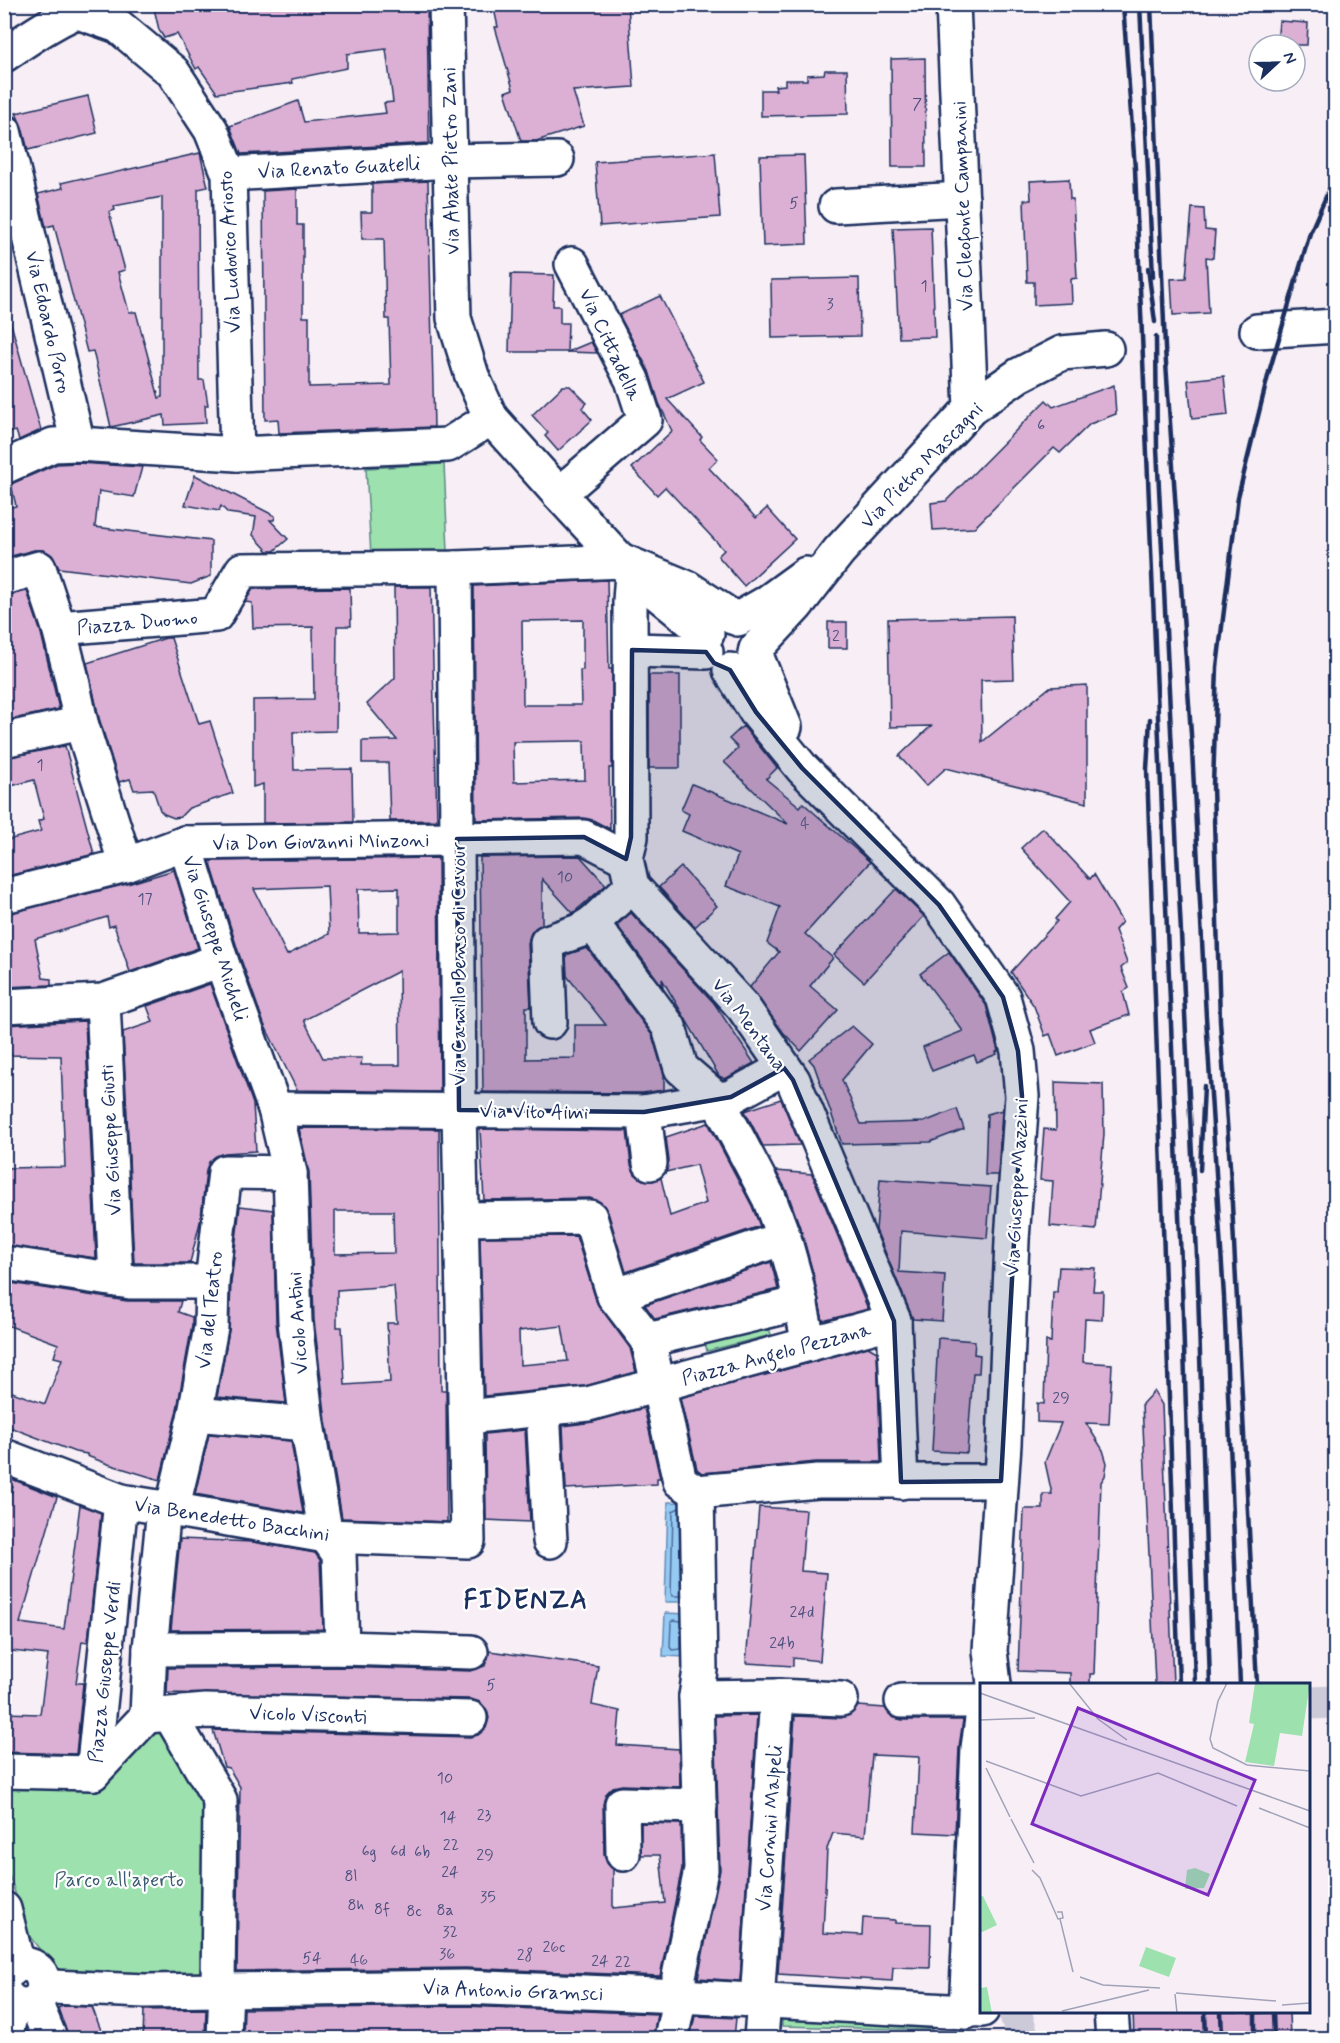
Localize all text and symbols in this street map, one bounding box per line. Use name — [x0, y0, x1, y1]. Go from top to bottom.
north arrow — [1247, 33, 1307, 93]
text: N — [1278, 49, 1301, 67]
street label: Via Abate Pietro Zani — [436, 67, 467, 255]
house number: 7 — [912, 94, 922, 115]
street label: Via Cleofonte Campanini — [946, 100, 983, 312]
street label: Via Renato Guatelli — [257, 151, 421, 186]
street label: Via Ludovico Ariosto — [213, 170, 248, 334]
house number: 5 — [789, 193, 799, 214]
street label: Via Edoardo Porro — [18, 248, 77, 396]
house number: 1 — [920, 276, 928, 297]
street label: Via Cittadella — [572, 284, 648, 406]
house number: 3 — [826, 294, 834, 315]
street label: Via Pietro Mascagni — [855, 397, 990, 535]
house number: 6 — [1037, 415, 1045, 436]
street label: Piazza Duomo — [75, 605, 199, 642]
house number: 2 — [832, 626, 840, 647]
house number: 1 — [36, 755, 44, 776]
house number: 4 — [800, 813, 810, 834]
street label: Via Don Giovanni Minzoni — [212, 827, 430, 858]
street label: Via Camillo Benso di Cavour — [446, 841, 473, 1086]
street label: Via Giuseppe Micheli — [175, 852, 254, 1025]
house number: 10 — [557, 867, 573, 888]
house number: 17 — [137, 889, 153, 910]
street label: Via Mentana — [705, 973, 793, 1077]
street label: Via Giuseppe Giusti — [94, 1063, 129, 1216]
street label: Via Vito Aimi — [479, 1098, 589, 1127]
street label: Via Giuseppe Mazzini — [999, 1098, 1036, 1277]
street label: Via del Teatro — [191, 1250, 230, 1370]
street label: Vicolo Antini — [281, 1271, 316, 1375]
street label: Piazza Angelo Pezzana — [679, 1316, 875, 1395]
house number: 29 — [1052, 1388, 1070, 1409]
street label: Via Benedetto Bacchini — [132, 1492, 331, 1549]
street label: Piazza Giuseppe Verdi — [83, 1580, 128, 1764]
district label: FIDENZA — [463, 1584, 589, 1618]
house number: 24d — [790, 1602, 814, 1623]
house number: 24b — [769, 1633, 795, 1654]
house number: 5 — [486, 1675, 496, 1696]
inset map — [980, 1683, 1310, 2013]
street label: Vicolo Visconti — [249, 1700, 367, 1731]
street label: Via Cornini Malpeli — [751, 1744, 790, 1912]
house number: 10 — [437, 1768, 453, 1789]
house number: 23 — [477, 1805, 492, 1826]
house number: 14 — [440, 1807, 457, 1828]
house number: 22 — [443, 1835, 459, 1856]
house number: 6g — [361, 1841, 377, 1862]
house number: 6d — [390, 1841, 406, 1862]
house number: 6b — [414, 1842, 430, 1863]
house number: 29 — [476, 1845, 494, 1866]
house number: 24 — [441, 1862, 459, 1883]
house number: 8l — [345, 1866, 358, 1887]
park label: Parco all'aperto — [54, 1867, 184, 1894]
house number: 35 — [480, 1887, 496, 1908]
house number: 8h — [348, 1895, 365, 1916]
house number: 8f — [374, 1899, 390, 1920]
house number: 8a — [436, 1900, 454, 1921]
house number: 8c — [406, 1901, 422, 1922]
house number: 32 — [442, 1922, 458, 1943]
house number: 26c — [542, 1937, 566, 1958]
house number: 36 — [439, 1944, 455, 1965]
house number: 28 — [517, 1945, 533, 1966]
house number: 54 — [302, 1948, 322, 1969]
house number: 46 — [350, 1950, 368, 1971]
house number: 24 — [591, 1951, 609, 1972]
house number: 22 — [615, 1952, 631, 1973]
street label: Via Antonio Gramsci — [422, 1975, 604, 2008]

